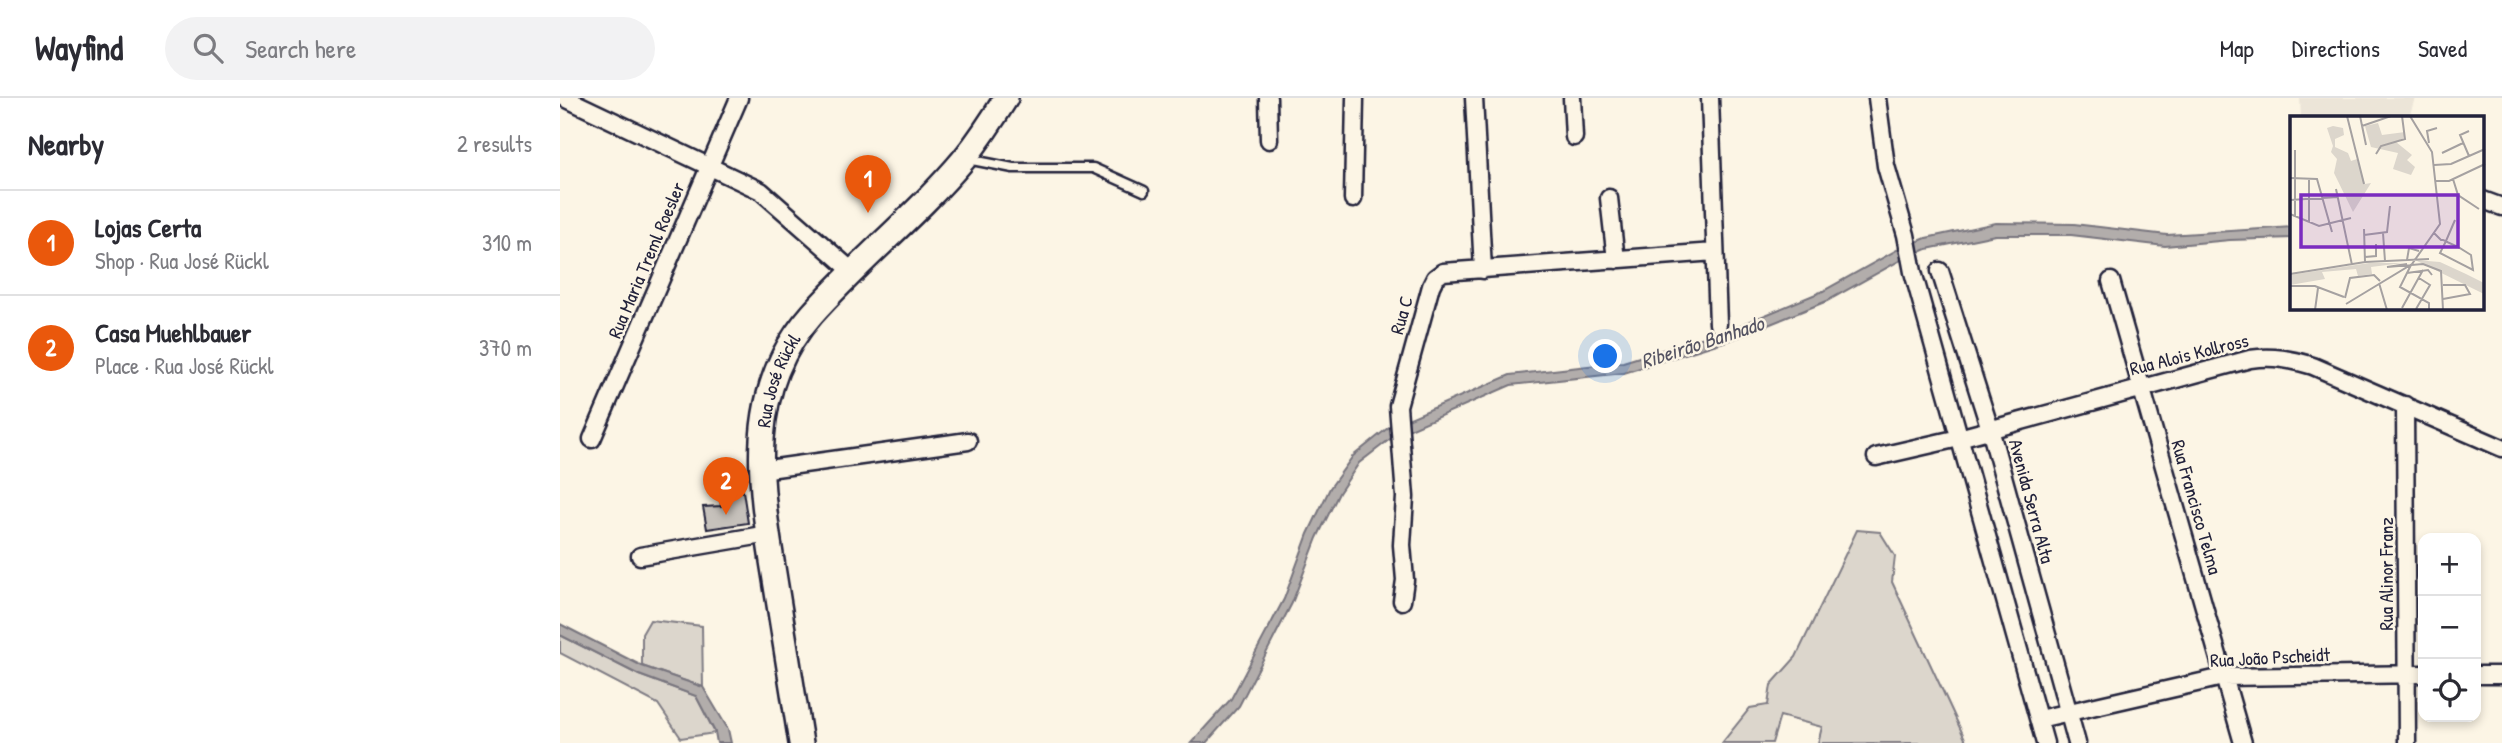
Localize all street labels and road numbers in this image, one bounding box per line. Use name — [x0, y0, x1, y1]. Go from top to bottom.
street label: Rua Maria Treml Roesler — [601, 177, 691, 342]
street label: Rua C — [1383, 293, 1419, 337]
street label: Rua José Rückl — [750, 327, 807, 429]
street label: Rua Alois Kollross — [2127, 327, 2251, 381]
street label: Avenida Serra Alta — [2003, 436, 2061, 566]
street label: Rua Francisco Telma — [2165, 437, 2229, 578]
street label: Rua Alinor Franz — [2373, 517, 2399, 631]
street label: Rua João Pscheidt — [2210, 641, 2331, 673]

